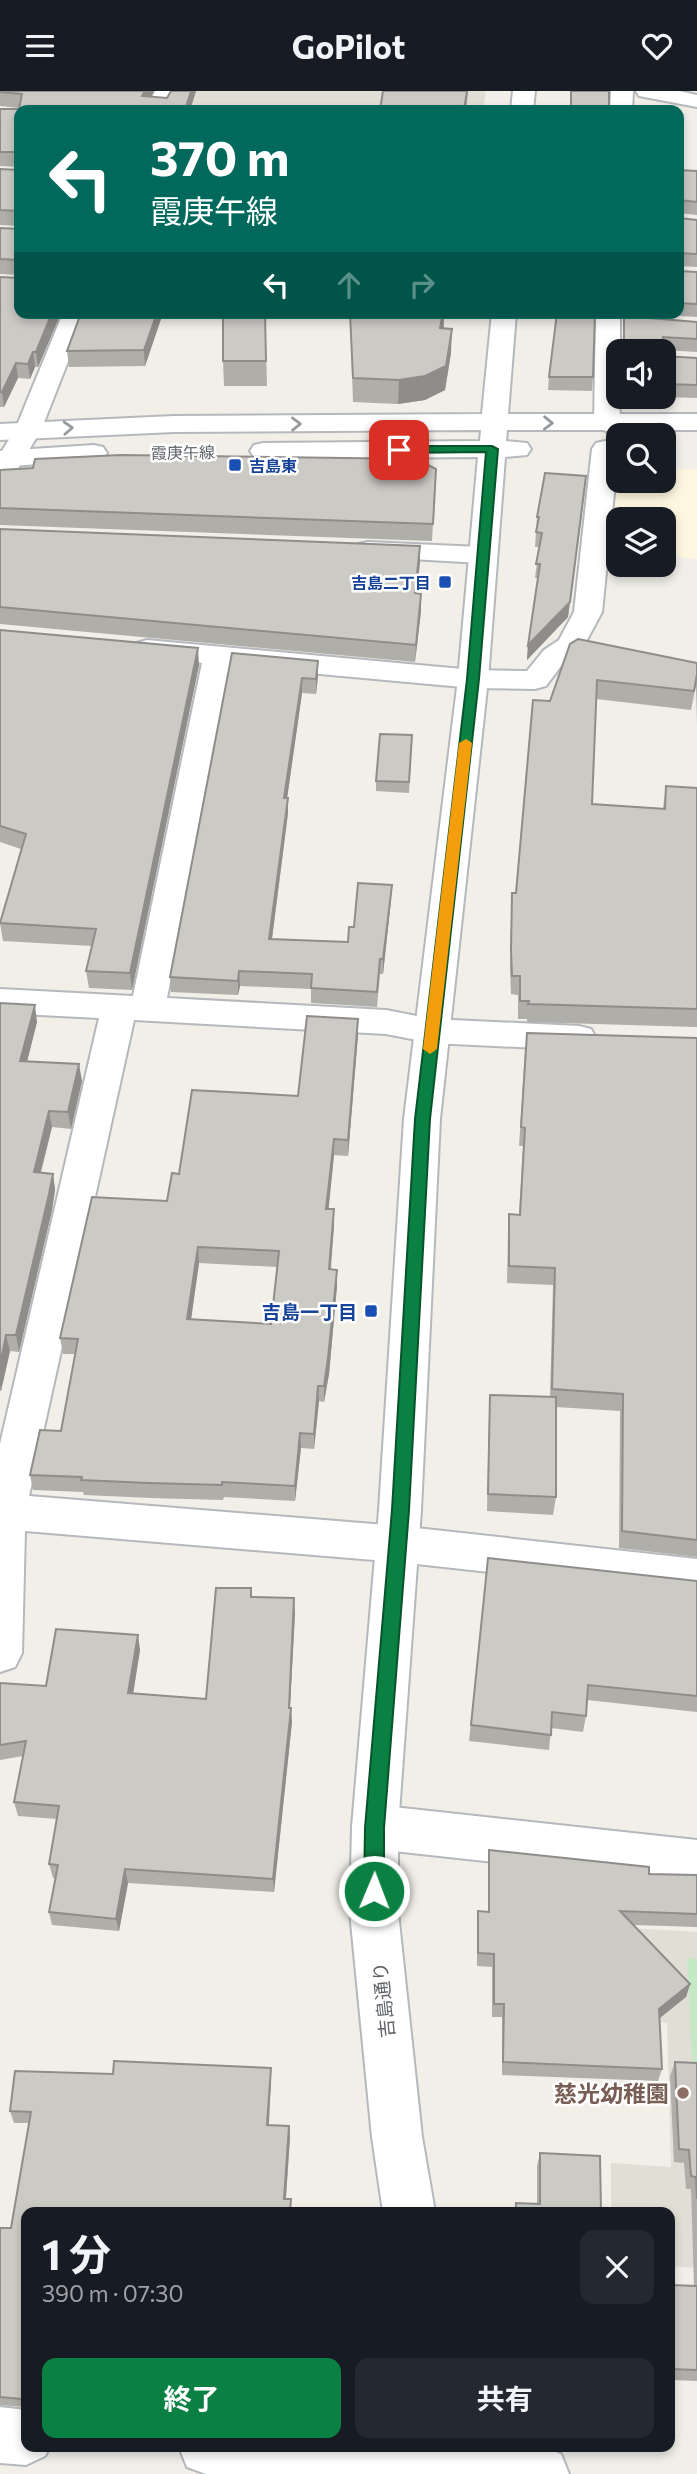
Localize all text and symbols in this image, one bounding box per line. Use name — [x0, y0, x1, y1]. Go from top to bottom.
text: GoPilot — [292, 26, 405, 66]
icon: menu — [21, 27, 59, 65]
icon: heart — [638, 27, 676, 65]
text: 370 m — [150, 126, 289, 186]
icon: left — [35, 133, 126, 224]
text: 霞庚午線 — [150, 190, 278, 230]
icon: left — [257, 266, 295, 304]
icon: ahead — [330, 266, 368, 304]
icon: right — [403, 266, 441, 304]
map controls — [606, 339, 676, 577]
button: sound — [606, 339, 676, 409]
one-way arrow — [542, 415, 553, 430]
one-way arrow — [291, 416, 301, 432]
one-way arrow — [63, 420, 74, 435]
pin — [369, 420, 429, 480]
button: search — [606, 423, 676, 493]
icon: arrive — [380, 431, 418, 469]
street label: 霞庚午線 — [151, 442, 215, 462]
place label: 吉島東 — [249, 456, 297, 475]
marker: 吉島東 — [227, 457, 243, 473]
button: layers — [606, 507, 676, 577]
place label: 吉島二丁目 — [351, 573, 431, 592]
marker: 吉島二丁目 — [437, 574, 453, 590]
place label: 吉島一丁目 — [262, 1300, 357, 1323]
marker: 吉島一丁目 — [363, 1303, 379, 1319]
position arrow — [337, 1854, 411, 1928]
street label: 吉島通り — [368, 1961, 398, 2039]
place label: 慈光幼稚園 — [554, 2079, 669, 2107]
marker: 慈光幼稚園 — [675, 2085, 691, 2101]
text: 1 分 — [42, 2227, 111, 2279]
button: close — [580, 2230, 654, 2304]
text: 390 m · 07:30 — [42, 2279, 183, 2307]
button: 終了 — [42, 2358, 341, 2438]
button: 共有 — [355, 2358, 654, 2438]

